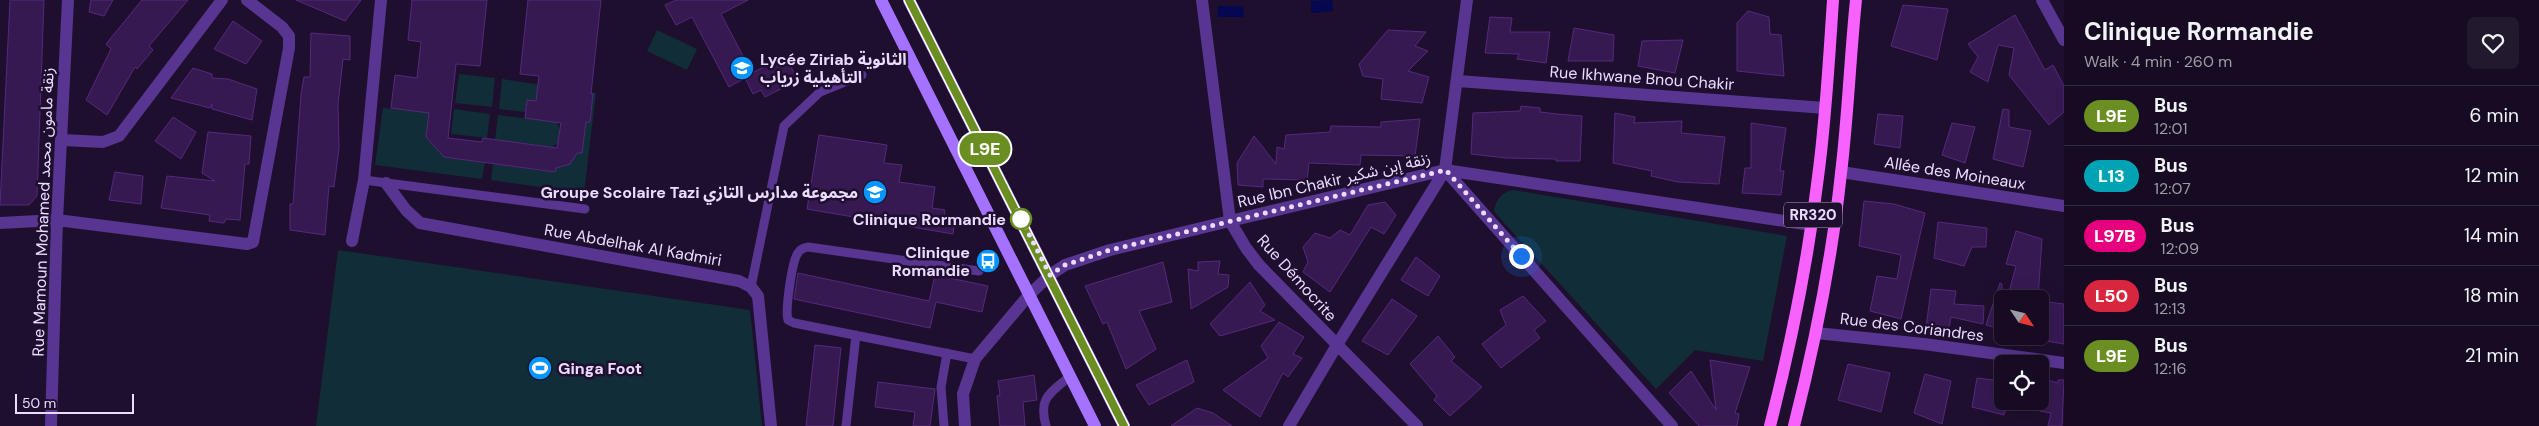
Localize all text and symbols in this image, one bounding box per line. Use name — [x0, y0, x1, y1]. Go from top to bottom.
text: Clinique Rormandie — [2084, 16, 2314, 47]
button: heart — [2467, 17, 2519, 69]
place label: Lycée Ziriab الثانوية التأهيلية زرياب — [760, 49, 907, 88]
text: Walk · 4 min · 260 m — [2084, 51, 2232, 72]
school or university icon: Lycée Ziriab الثانوية التأهيلية زرياب — [729, 55, 755, 81]
street label: Rue Ikhwane Bnou Chakir — [1549, 61, 1735, 95]
street label: Rue Mamoun Mohamed زنقة مامون محمد — [27, 67, 59, 357]
text: Bus — [2154, 93, 2188, 118]
text: 6 min — [2470, 103, 2519, 128]
text: L9E — [2096, 104, 2127, 128]
text: 12:01 — [2154, 118, 2187, 139]
line badge: L9E — [956, 133, 1014, 165]
text: L9E — [969, 137, 1001, 161]
street label: Rue Ibn Chakir زنقة إبن شكير — [1236, 148, 1432, 212]
street label: Allée des Moineaux — [1883, 151, 2027, 195]
text: Bus — [2154, 153, 2188, 178]
text: 12 min — [2465, 163, 2519, 188]
text: L13 — [2098, 164, 2125, 188]
text: 12:07 — [2154, 178, 2191, 199]
school or university icon: Groupe Scolaire Tazi مجموعة مدارس التازي — [862, 179, 888, 205]
place label: Groupe Scolaire Tazi مجموعة مدارس التازي — [540, 182, 858, 205]
road number: RR320 — [1784, 202, 1842, 228]
marker: Clinique Rormandie — [1010, 208, 1032, 230]
place label: Clinique Rormandie — [853, 209, 1006, 230]
text: Bus — [2161, 213, 2195, 238]
street label: Rue Abdelhak Al Kadmiri — [543, 219, 723, 271]
text: 14 min — [2464, 223, 2519, 248]
text: L97B — [2094, 224, 2136, 248]
street label: Rue Démocrite — [1252, 230, 1342, 326]
text: 12:09 — [2161, 238, 2199, 259]
place label: Clinique Romandie — [892, 242, 970, 281]
your location — [1509, 244, 1534, 269]
bus stop icon: Clinique Romandie — [975, 248, 1001, 274]
text: Bus — [2154, 273, 2188, 298]
text: 18 min — [2464, 283, 2519, 308]
text: L50 — [2095, 284, 2128, 308]
north arrow — [1994, 290, 2049, 345]
map controls — [1994, 290, 2049, 410]
text: 12:13 — [2154, 298, 2186, 319]
street label: Rue des Coriandres — [1839, 308, 1985, 346]
text: Bus — [2154, 333, 2188, 358]
text: 21 min — [2465, 343, 2519, 368]
text: L9E — [2096, 344, 2127, 368]
sports icon: Ginga Foot — [527, 355, 553, 381]
button: locate — [1994, 355, 2049, 410]
place label: Ginga Foot — [558, 358, 642, 379]
text: 12:16 — [2154, 358, 2186, 379]
scale bar — [15, 391, 134, 414]
text: 50 m — [22, 394, 56, 412]

